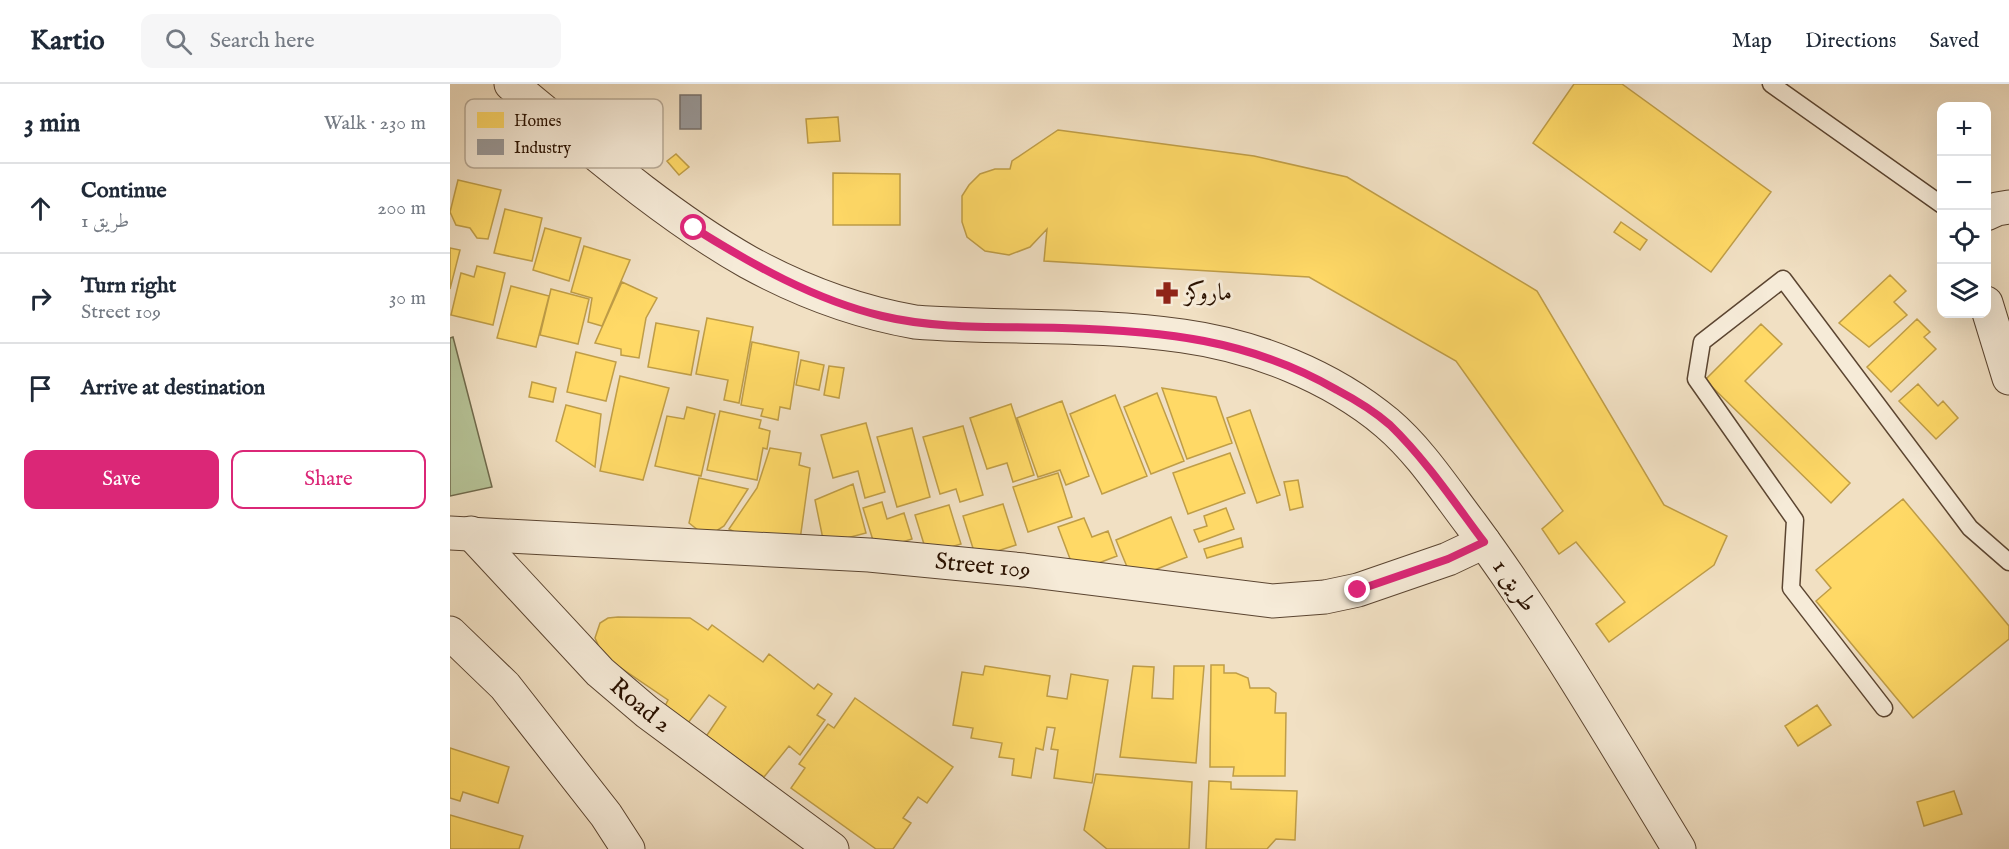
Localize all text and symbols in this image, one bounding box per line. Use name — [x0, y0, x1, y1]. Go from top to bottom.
search box — [141, 14, 561, 68]
text: Kartio — [30, 24, 105, 59]
icon: search — [162, 25, 195, 58]
text: Search here — [210, 27, 315, 55]
text: Map — [1732, 28, 1772, 55]
text: Directions — [1805, 28, 1896, 55]
text: Saved — [1929, 28, 1979, 55]
legend — [465, 99, 663, 168]
map controls — [1937, 102, 1991, 318]
button: + — [1937, 102, 1991, 156]
text: 3 min — [24, 107, 80, 140]
text: Walk · 230 m — [324, 111, 426, 136]
text: Homes — [514, 112, 562, 132]
text: Industry — [514, 139, 571, 159]
button: − — [1937, 156, 1991, 210]
text: Continue — [81, 177, 167, 205]
icon: ahead — [24, 192, 57, 225]
text: 200 m — [377, 196, 426, 221]
text: طريق 1 — [81, 209, 129, 234]
button: locate — [1937, 210, 1991, 264]
route start — [680, 214, 706, 240]
button: layers — [1937, 264, 1991, 318]
text: Turn right — [81, 272, 176, 300]
place label: ماروكز — [1182, 278, 1232, 309]
pharmacy icon: ماروكز — [1154, 280, 1180, 306]
icon: right — [24, 282, 57, 315]
text: 30 m — [389, 286, 426, 311]
text: Street 109 — [81, 300, 161, 325]
icon: arrive — [24, 372, 57, 405]
text: Arrive at destination — [81, 374, 265, 402]
button: Save — [24, 450, 219, 509]
button: Share — [231, 450, 426, 509]
street label: Street 109 — [934, 546, 1033, 586]
street label: طريق 1 — [1485, 553, 1543, 619]
route end — [1344, 576, 1370, 602]
street label: Road 2 — [603, 671, 677, 740]

